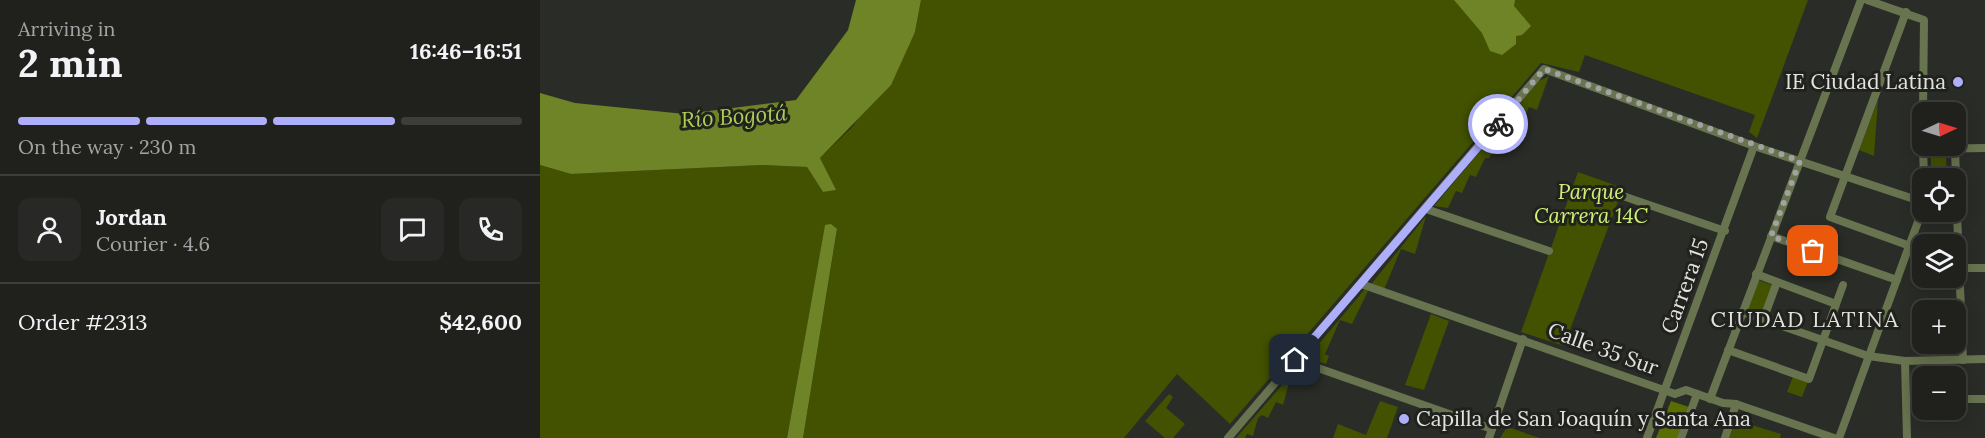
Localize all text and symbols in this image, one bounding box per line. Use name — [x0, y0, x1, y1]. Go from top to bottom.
text: Arriving in — [18, 16, 115, 41]
text: 16:46–16:51 — [410, 37, 522, 65]
text: 2 min — [18, 38, 123, 88]
place label: IE Ciudad Latina — [1785, 68, 1946, 95]
marker: IE Ciudad Latina — [1951, 75, 1965, 89]
courier — [1468, 94, 1528, 154]
water label: Río Bogotá — [680, 98, 789, 134]
north arrow — [1912, 102, 1966, 156]
map controls — [1912, 102, 1966, 420]
icon: bike — [1482, 108, 1515, 141]
text: On the way · 230 m — [18, 134, 196, 159]
button: locate — [1912, 168, 1966, 222]
park label: Parque Carrera 14C — [1534, 178, 1648, 229]
button: person — [18, 198, 81, 261]
button: chat — [381, 198, 444, 261]
button: phone — [459, 198, 522, 261]
text: Jordan — [96, 203, 167, 231]
pin — [1787, 225, 1838, 276]
text: Courier · 4.6 — [96, 231, 210, 256]
icon: bag — [1796, 234, 1829, 267]
button: layers — [1912, 234, 1966, 288]
street label: Carrera 15 — [1655, 235, 1714, 337]
button: + — [1912, 300, 1966, 354]
district label: CIUDAD LATINA — [1710, 305, 1900, 333]
text: Order #2313 — [18, 308, 148, 336]
text: $42,600 — [439, 308, 522, 336]
street label: Calle 35 Sur — [1544, 316, 1662, 381]
pin — [1269, 334, 1320, 385]
icon: home — [1278, 343, 1311, 376]
button: − — [1912, 366, 1966, 420]
place label: Capilla de San Joaquín y Santa Ana — [1416, 405, 1751, 432]
marker: Capilla de San Joaquín y Santa Ana — [1397, 412, 1411, 426]

